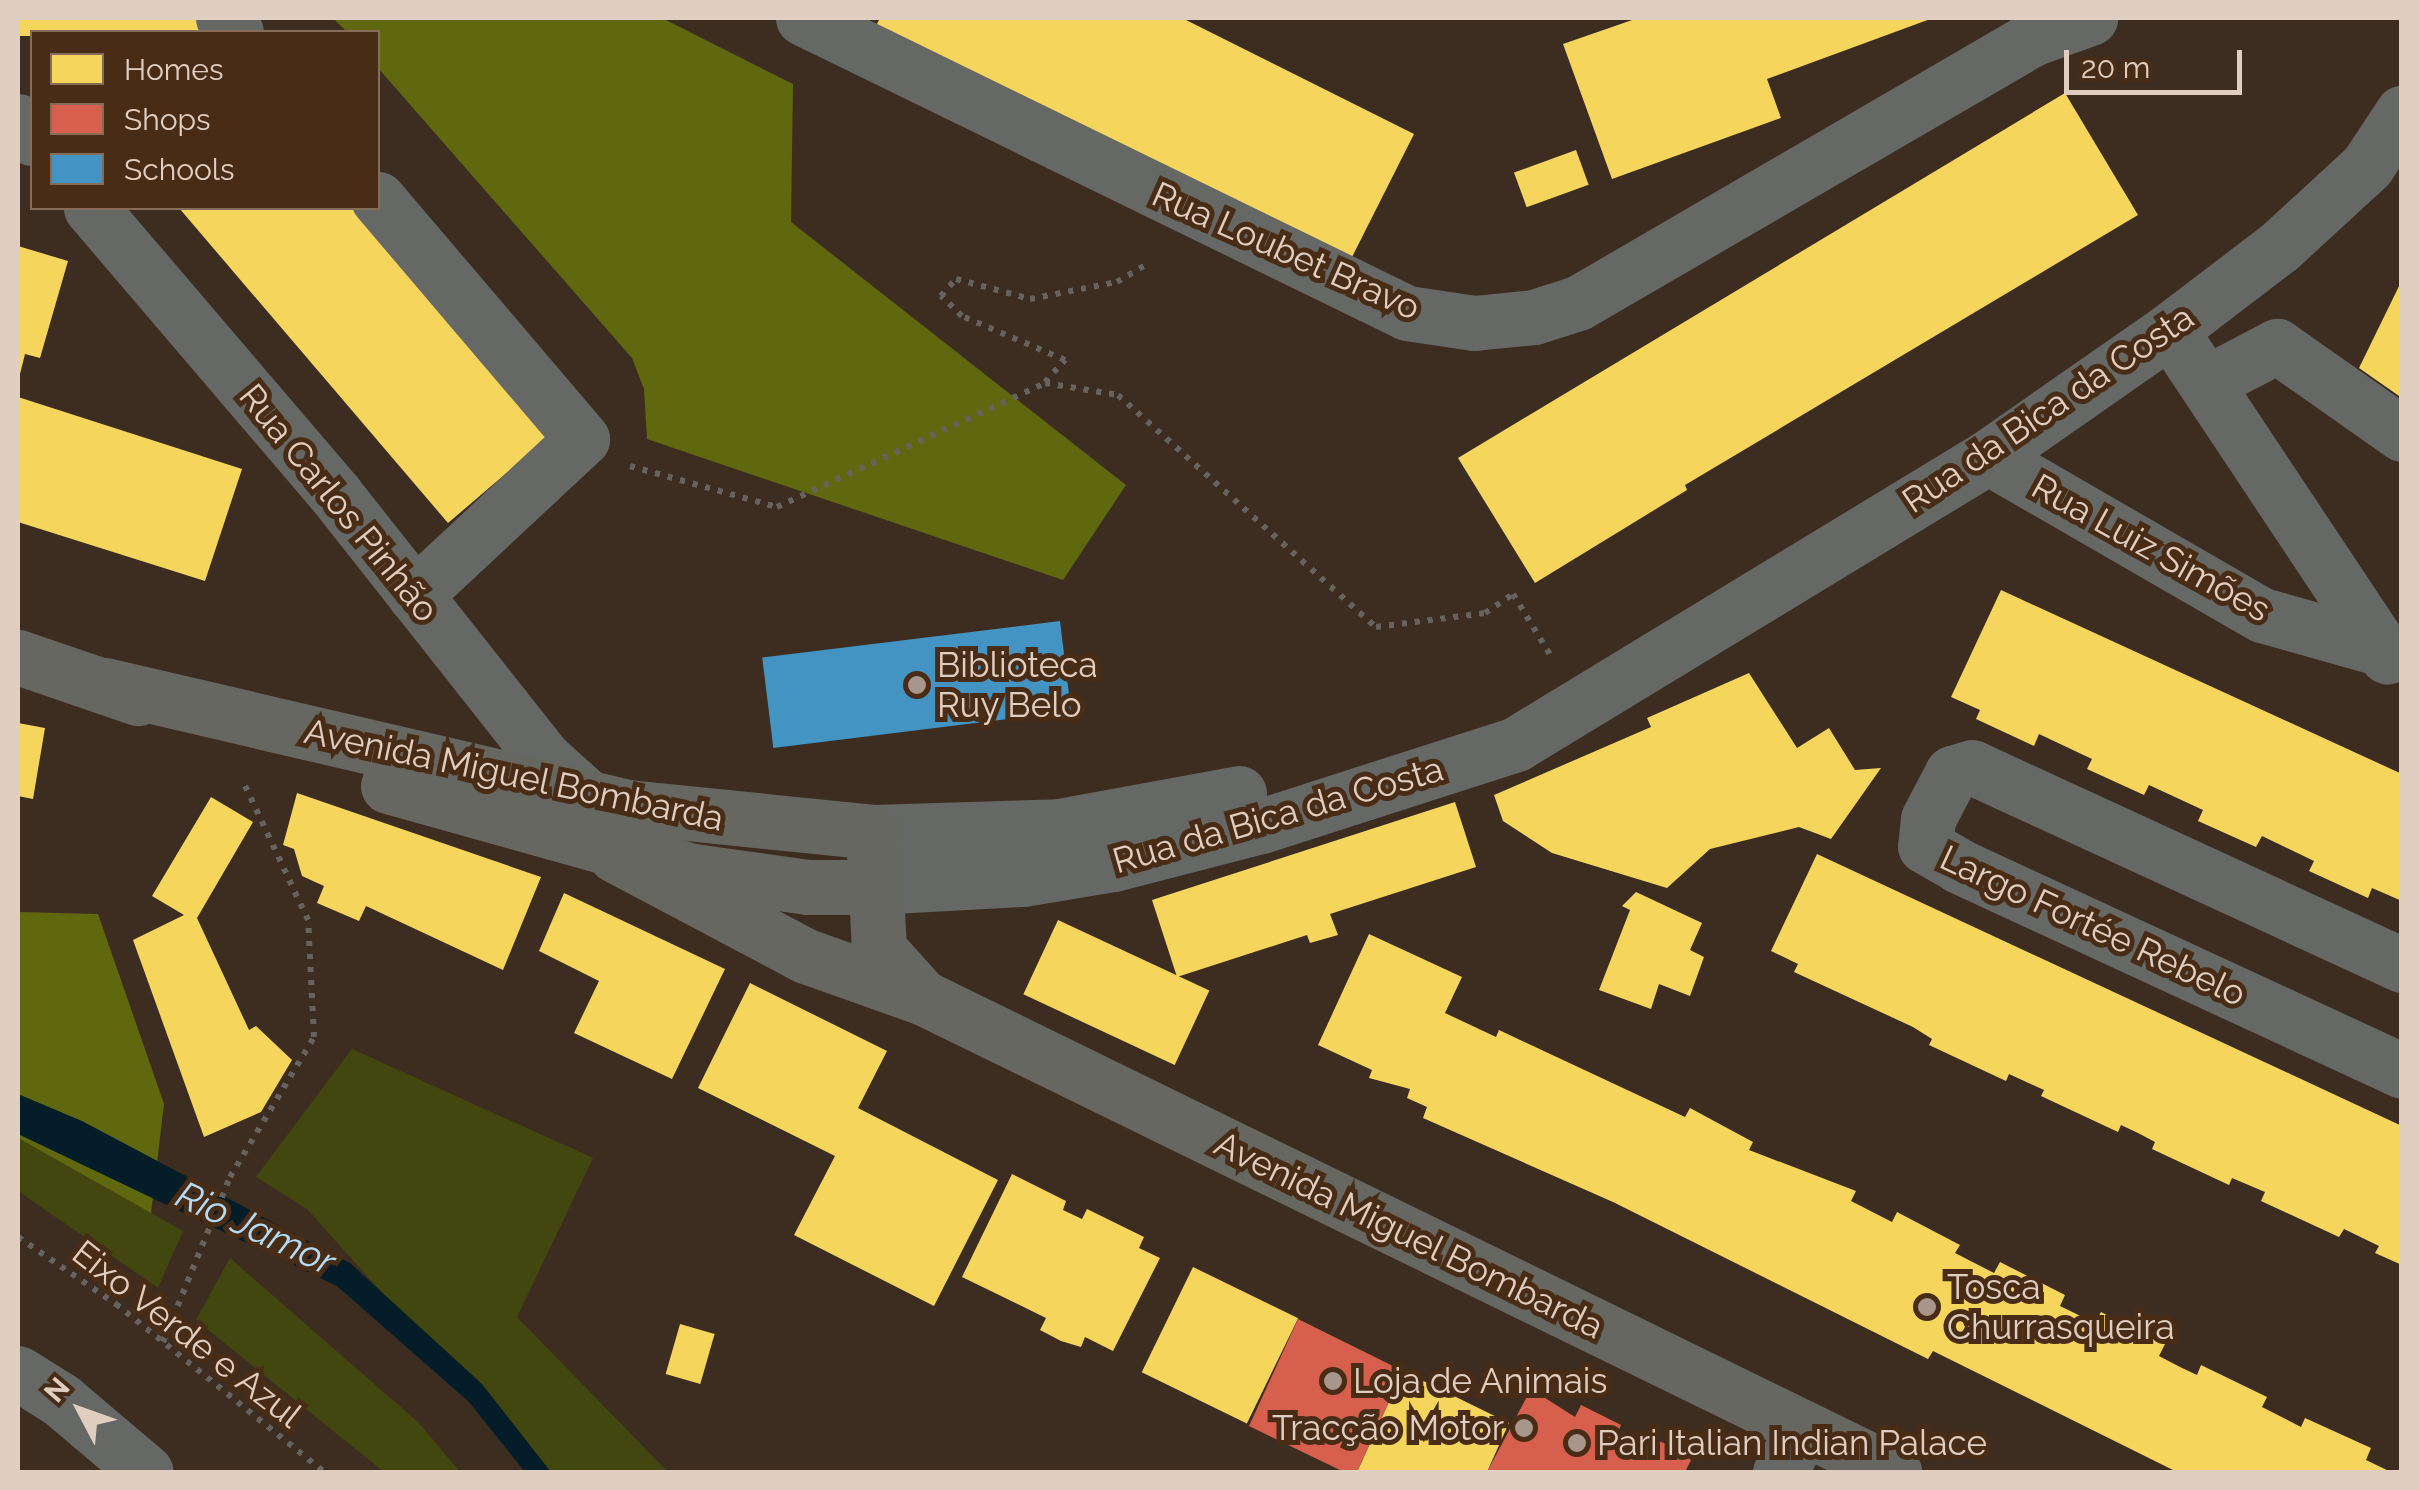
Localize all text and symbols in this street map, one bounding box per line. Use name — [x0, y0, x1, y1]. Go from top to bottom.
legend — [30, 30, 380, 210]
scale bar — [2069, 30, 2246, 92]
text: 20 m — [2081, 50, 2150, 85]
text: Homes — [124, 52, 223, 87]
text: Shops — [124, 102, 211, 137]
text: Schools — [124, 152, 235, 187]
street label: Rua Loubet Bravo — [1146, 173, 1426, 329]
street label: Rua da Bica da Costa — [1895, 296, 2201, 522]
street label: Rua Carlos Pinhão — [230, 376, 448, 630]
street label: Rua Luiz Simões — [2025, 465, 2277, 631]
place label: Biblioteca Ruy Belo — [937, 644, 1097, 726]
marker: Biblioteca Ruy Belo — [906, 674, 928, 696]
street label: Avenida Miguel Bombarda — [300, 710, 728, 840]
street label: Rua da Bica da Costa — [1108, 748, 1448, 882]
street label: Largo Fortée Rebelo — [1934, 837, 2252, 1015]
street label: Avenida Miguel Bombarda — [1207, 1122, 1611, 1348]
water label: Rio Jamor — [169, 1171, 343, 1285]
street label: Eixo Verde e Azul — [63, 1231, 311, 1437]
place label: Tosca Churrasqueira — [1947, 1266, 2175, 1348]
marker: Tosca Churrasqueira — [1916, 1296, 1938, 1318]
north arrow — [30, 1360, 130, 1460]
place label: Loja de Animais — [1353, 1360, 1608, 1402]
marker: Loja de Animais — [1322, 1370, 1344, 1392]
text: N — [38, 1371, 76, 1409]
place label: Tracção Motor — [1272, 1407, 1504, 1449]
marker: Tracção Motor — [1513, 1417, 1535, 1439]
place label: Pari Italian Indian Palace — [1597, 1422, 1987, 1464]
marker: Pari Italian Indian Palace — [1566, 1432, 1588, 1454]

